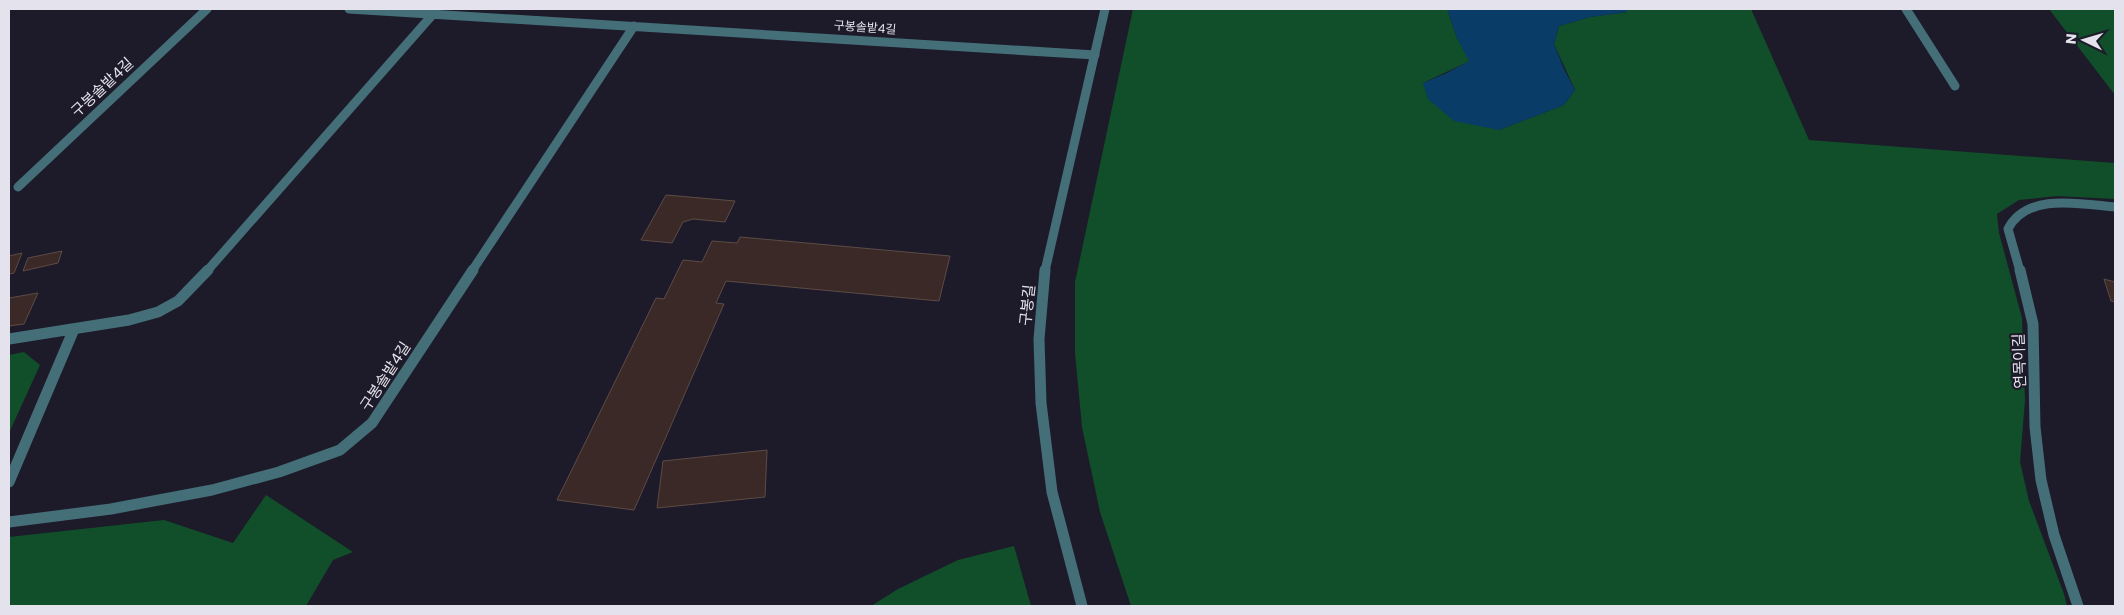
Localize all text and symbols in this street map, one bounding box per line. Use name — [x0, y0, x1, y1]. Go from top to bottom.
north arrow — [2059, 15, 2109, 65]
street label: 구봉솔밭4길 — [833, 16, 897, 38]
text: N — [2061, 33, 2081, 45]
street label: 구봉솔밭4길 — [66, 53, 138, 121]
street label: 구봉길 — [1014, 283, 1040, 327]
street label: 연목이길 — [2008, 333, 2030, 389]
street label: 구봉솔밭4길 — [355, 337, 415, 415]

